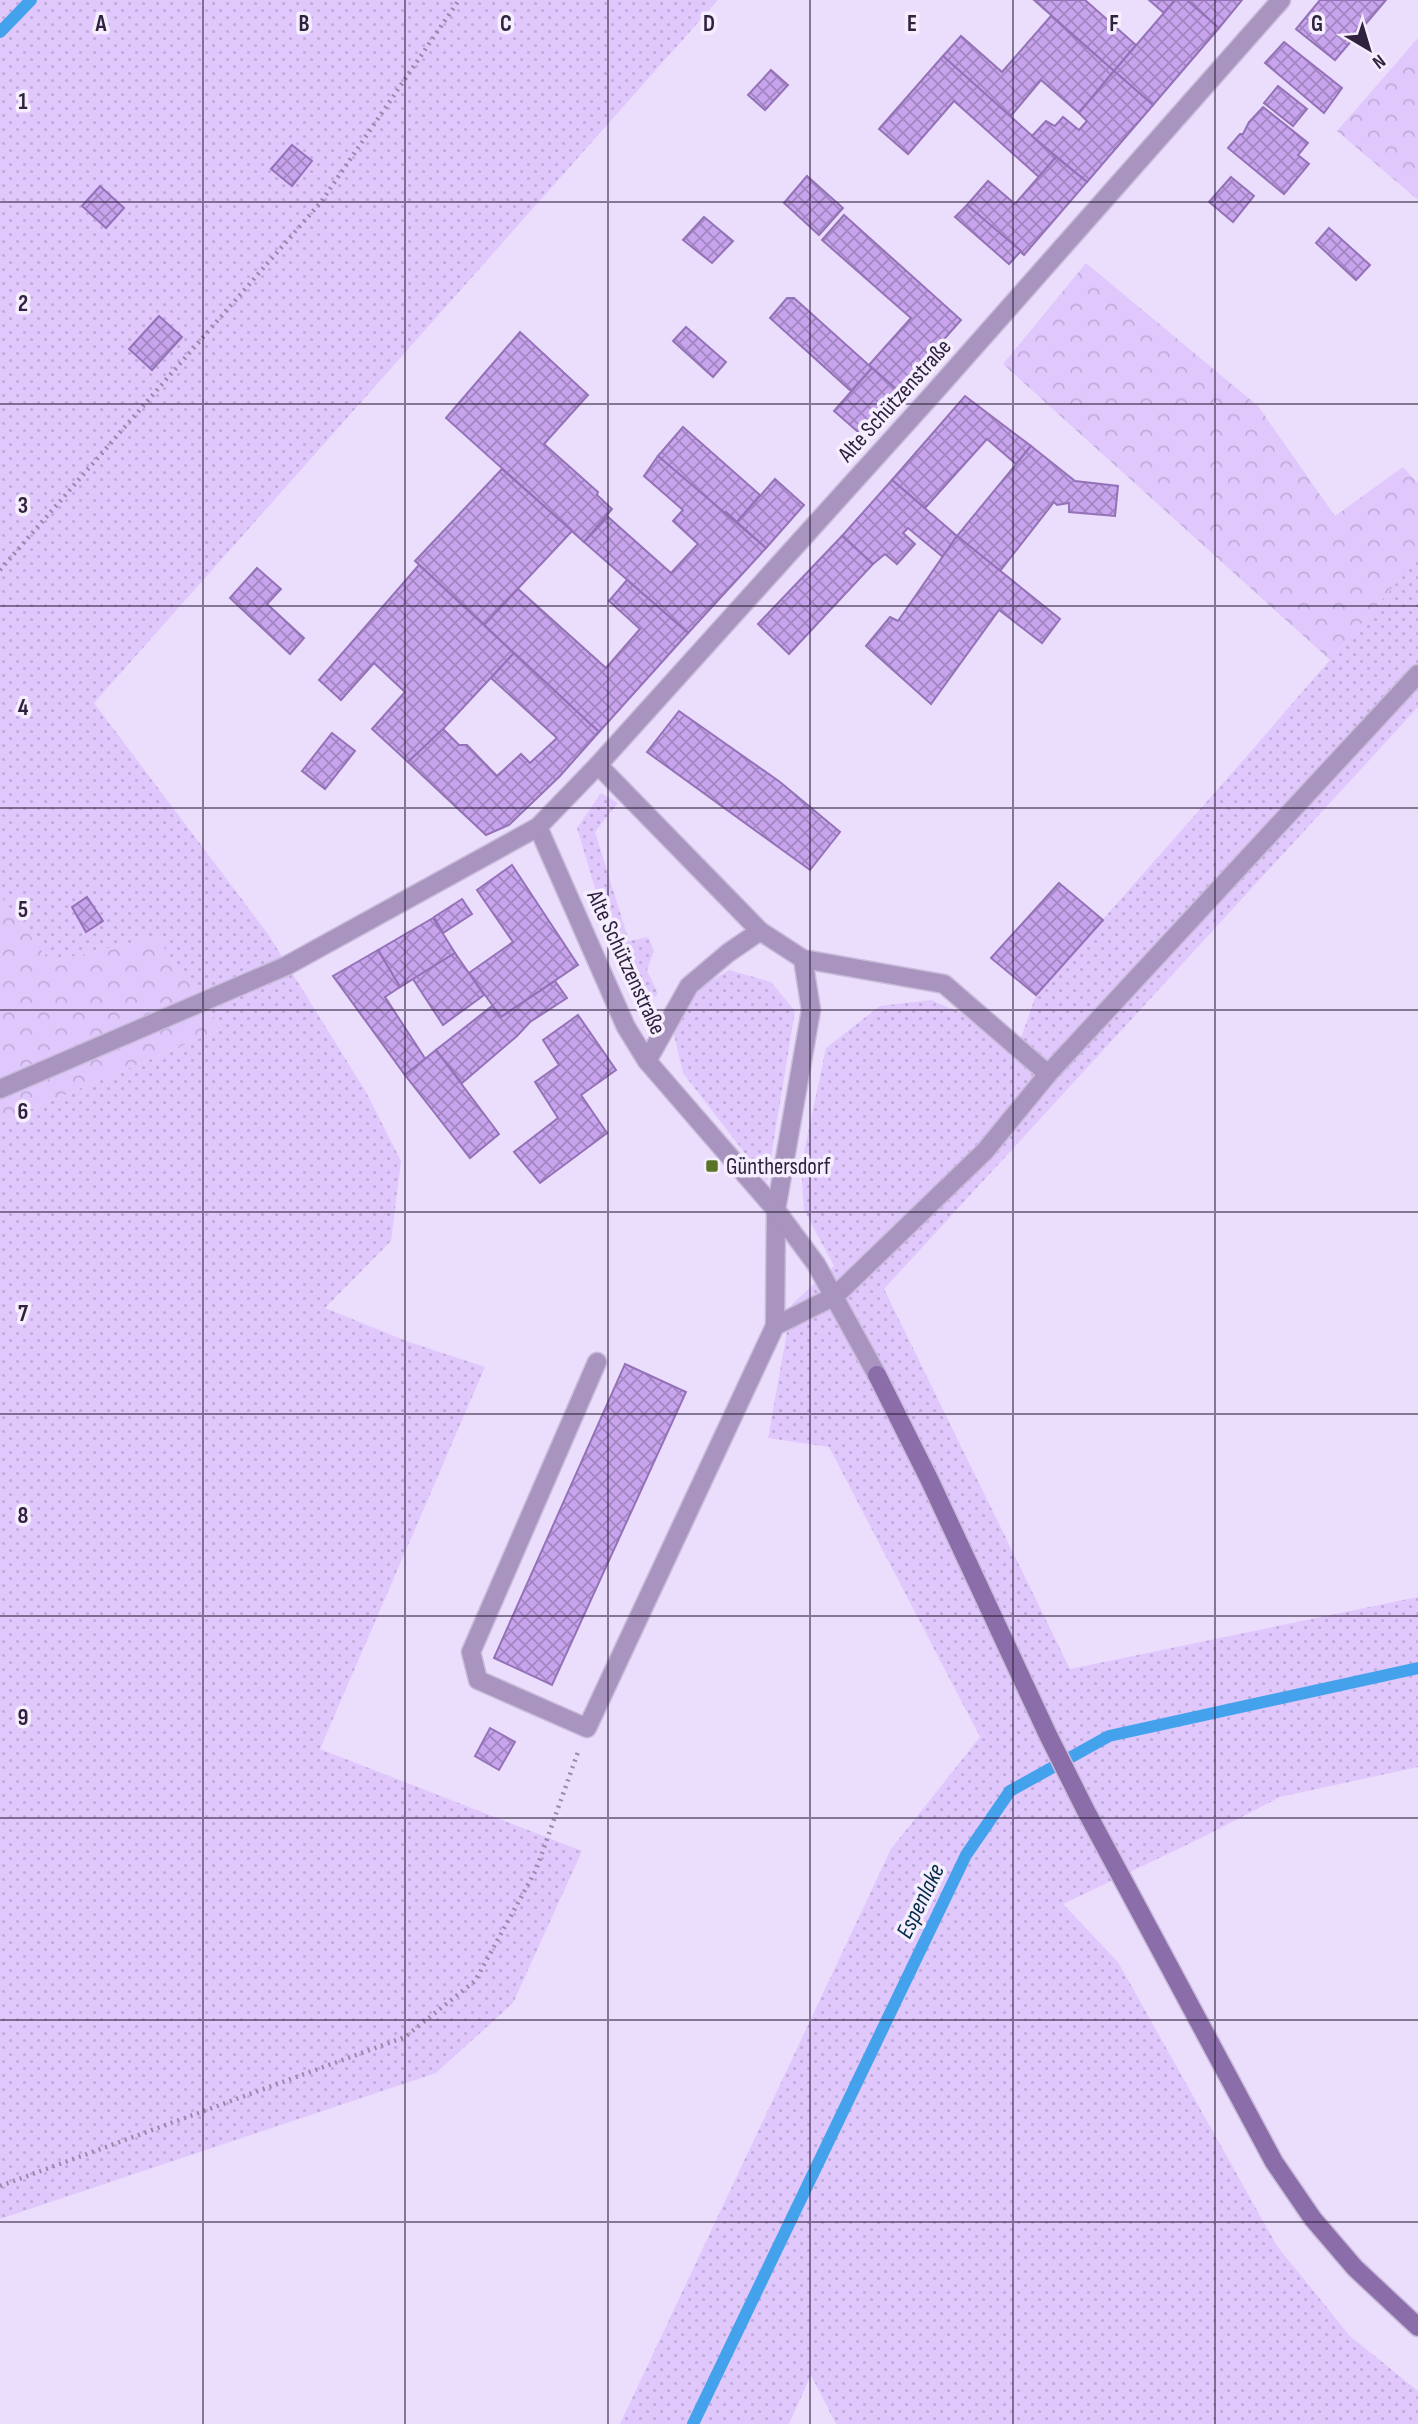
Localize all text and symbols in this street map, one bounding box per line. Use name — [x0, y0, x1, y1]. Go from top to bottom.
text: A — [95, 10, 108, 38]
text: B — [299, 10, 310, 38]
text: C — [500, 10, 512, 38]
text: D — [703, 10, 715, 38]
text: E — [907, 10, 917, 38]
text: F — [1109, 10, 1119, 38]
text: G — [1311, 10, 1323, 38]
north arrow — [1334, 14, 1404, 84]
text: N — [1367, 49, 1390, 73]
text: 1 — [18, 88, 28, 116]
text: 2 — [18, 290, 28, 318]
street label: Alte Schützenstraße — [831, 333, 957, 469]
text: 3 — [18, 492, 28, 520]
text: 4 — [18, 694, 29, 722]
street label: Alte Schützenstraße — [580, 885, 672, 1039]
text: 5 — [18, 896, 28, 924]
text: 6 — [18, 1098, 28, 1126]
place label: Günthersdorf — [726, 1153, 831, 1181]
marker: Günthersdorf — [704, 1158, 720, 1174]
text: 7 — [18, 1300, 28, 1328]
text: 8 — [18, 1502, 29, 1530]
text: 9 — [18, 1704, 28, 1732]
water label: Espenlake — [890, 1859, 951, 1943]

